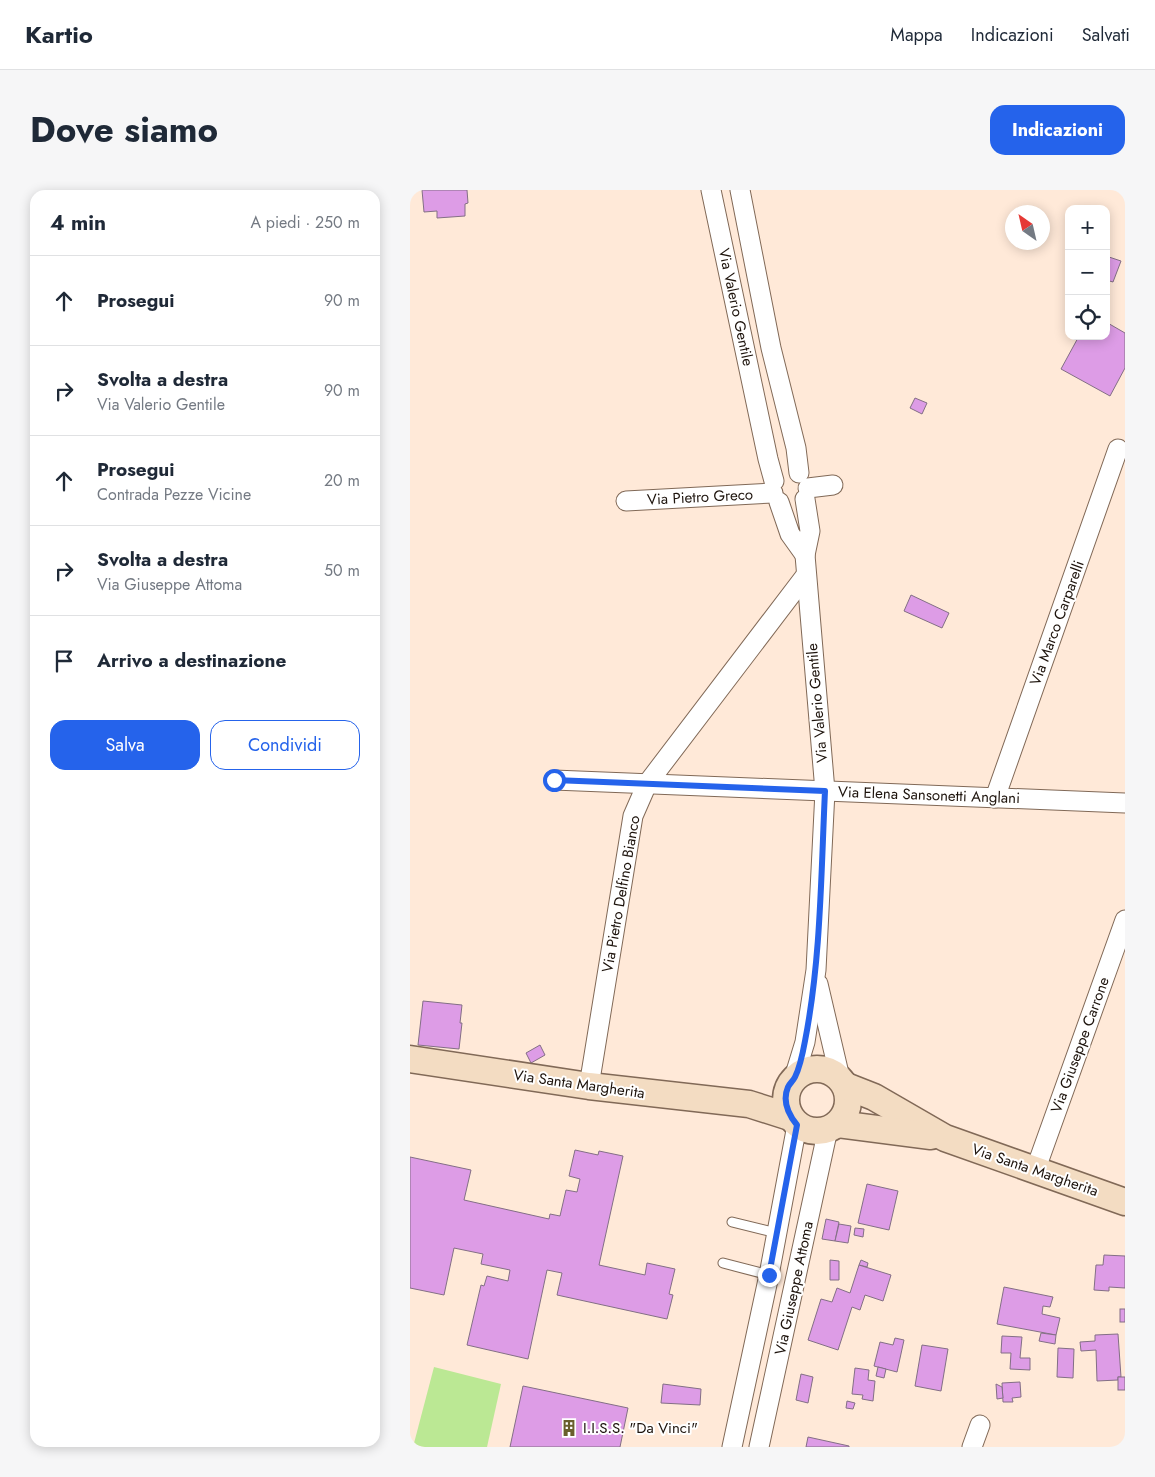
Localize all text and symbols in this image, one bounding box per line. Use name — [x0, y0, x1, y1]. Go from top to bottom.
text: Kartio — [25, 17, 93, 52]
text: Mappa — [890, 22, 943, 48]
text: Indicazioni — [971, 22, 1054, 48]
text: Salvati — [1082, 22, 1130, 48]
text: Dove siamo — [30, 105, 218, 155]
button: Indicazioni — [990, 105, 1125, 155]
north arrow — [1005, 205, 1050, 250]
map controls — [1065, 205, 1110, 340]
button: + — [1065, 205, 1110, 250]
text: 4 min — [50, 208, 106, 238]
text: A piedi · 250 m — [250, 211, 360, 234]
street label: Via Valerio Gentile — [713, 246, 759, 368]
button: − — [1065, 250, 1110, 295]
icon: ahead — [50, 287, 78, 315]
text: Prosegui — [97, 287, 175, 314]
text: 90 m — [324, 289, 360, 312]
button: locate — [1065, 295, 1110, 340]
text: Svolta a destra — [97, 366, 228, 393]
icon: right — [50, 377, 78, 405]
text: 90 m — [324, 379, 360, 402]
text: Via Valerio Gentile — [97, 393, 225, 416]
text: Prosegui — [97, 456, 175, 483]
icon: ahead — [50, 467, 78, 495]
text: 20 m — [324, 469, 360, 492]
text: Contrada Pezze Vicine — [97, 483, 251, 506]
street label: Via Pietro Greco — [646, 483, 754, 511]
text: Svolta a destra — [97, 546, 228, 573]
icon: right — [50, 557, 78, 585]
street label: Via Marco Carparelli — [1024, 557, 1090, 689]
text: 50 m — [324, 559, 360, 582]
text: Via Giuseppe Attoma — [97, 573, 242, 596]
street label: Via Valerio Gentile — [801, 642, 833, 764]
icon: arrive — [50, 647, 78, 675]
text: Arrivo a destinazione — [97, 647, 286, 674]
button: Salva — [50, 720, 200, 770]
button: Condividi — [210, 720, 360, 770]
route start — [543, 769, 566, 792]
street label: Via Elena Sansonetti Anglani — [838, 781, 1020, 809]
street label: Via Pietro Delfino Bianco — [596, 814, 646, 974]
street label: Via Giuseppe Carrone — [1045, 974, 1115, 1116]
street label: Via Santa Margherita — [512, 1064, 646, 1104]
street label: Via Santa Margherita — [969, 1138, 1101, 1202]
street label: Via Giuseppe Attoma — [769, 1219, 819, 1357]
route end — [758, 1264, 781, 1287]
place label: I.I.S.S. "Da Vinci" — [583, 1417, 698, 1439]
building icon: I.I.S.S. "Da Vinci" — [559, 1418, 579, 1438]

